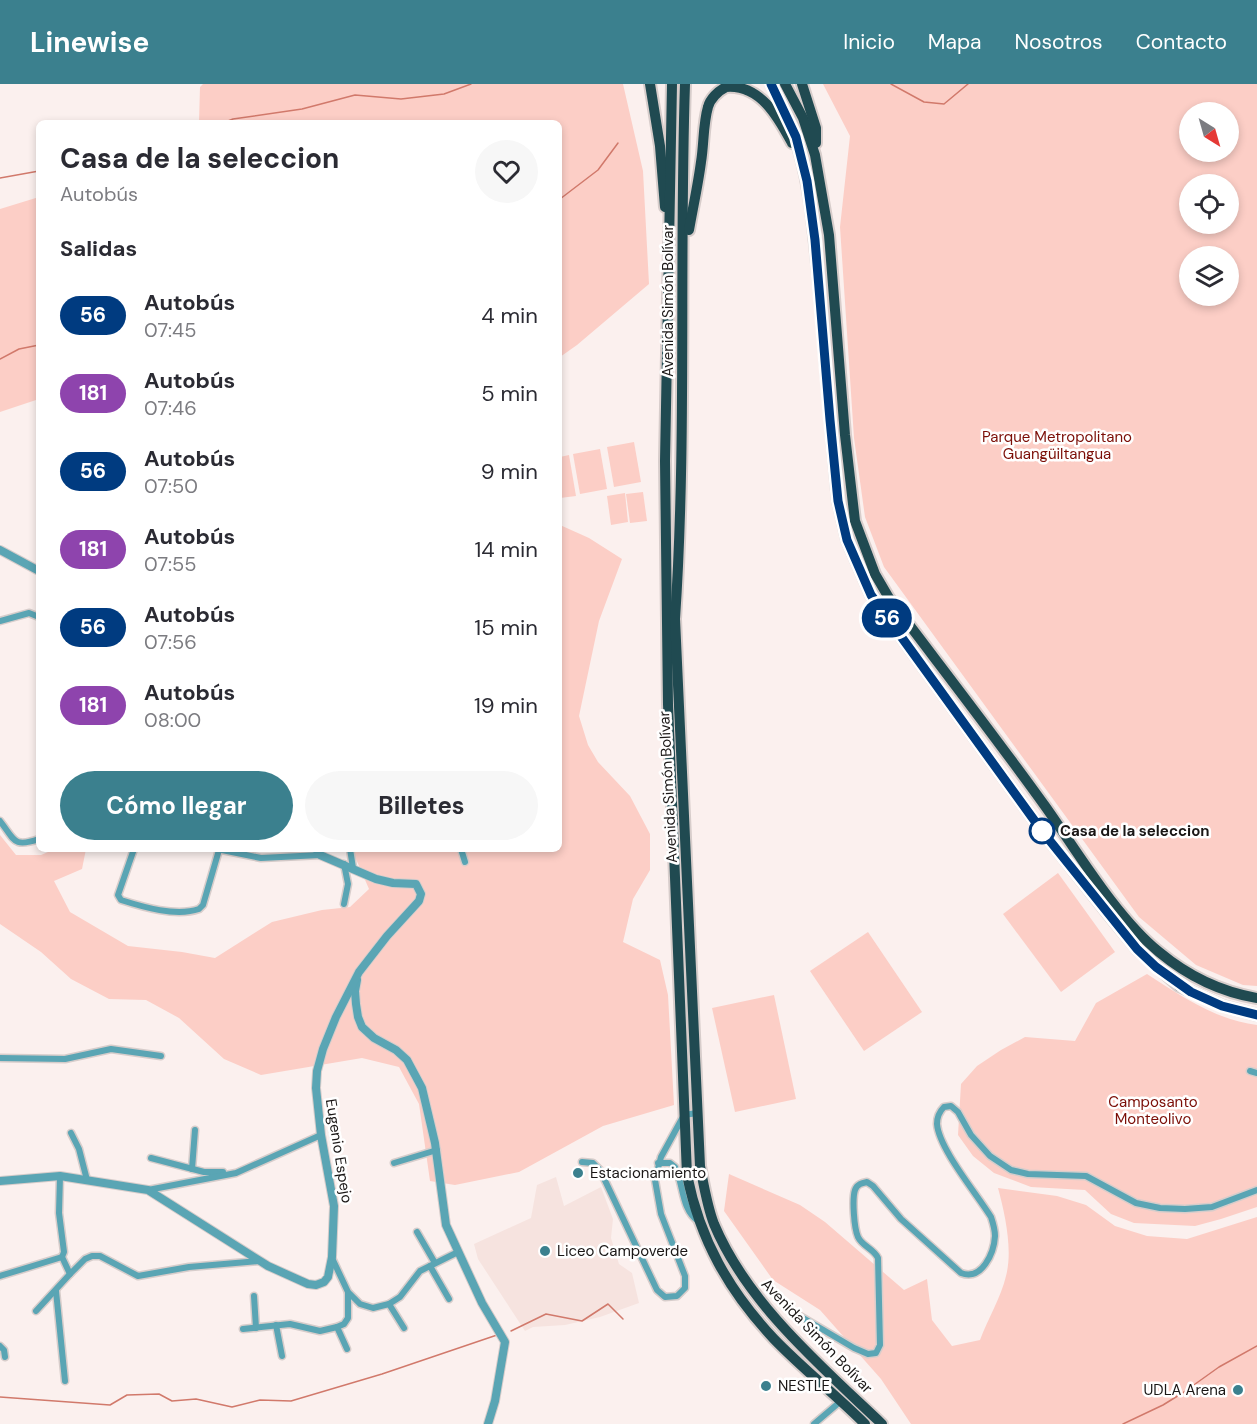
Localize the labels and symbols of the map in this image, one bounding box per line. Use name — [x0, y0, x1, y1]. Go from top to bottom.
north arrow — [1179, 102, 1239, 162]
street label: Avenida Simón Bolívar — [658, 225, 678, 377]
park label: Parque Metropolitano Guangüiltangua — [982, 427, 1132, 464]
line badge: 56 — [860, 598, 914, 638]
street label: Avenida Simón Bolívar — [654, 710, 682, 863]
marker: Casa de la seleccion — [1029, 818, 1055, 844]
place label: Casa de la seleccion — [1060, 821, 1210, 841]
park label: Camposanto Monteolivo — [1108, 1092, 1198, 1129]
street label: Eugenio Espejo — [321, 1097, 357, 1205]
place label: Estacionamiento — [590, 1163, 706, 1183]
marker: Estacionamiento — [571, 1166, 585, 1180]
place label: Liceo Campoverde — [557, 1241, 688, 1261]
marker: Liceo Campoverde — [538, 1244, 552, 1258]
street label: Avenida Simón Bolívar — [757, 1274, 877, 1398]
place label: NESTLE — [778, 1376, 830, 1396]
marker: NESTLE — [759, 1379, 773, 1393]
place label: UDLA Arena — [1143, 1380, 1226, 1400]
marker: UDLA Arena — [1231, 1383, 1245, 1397]

